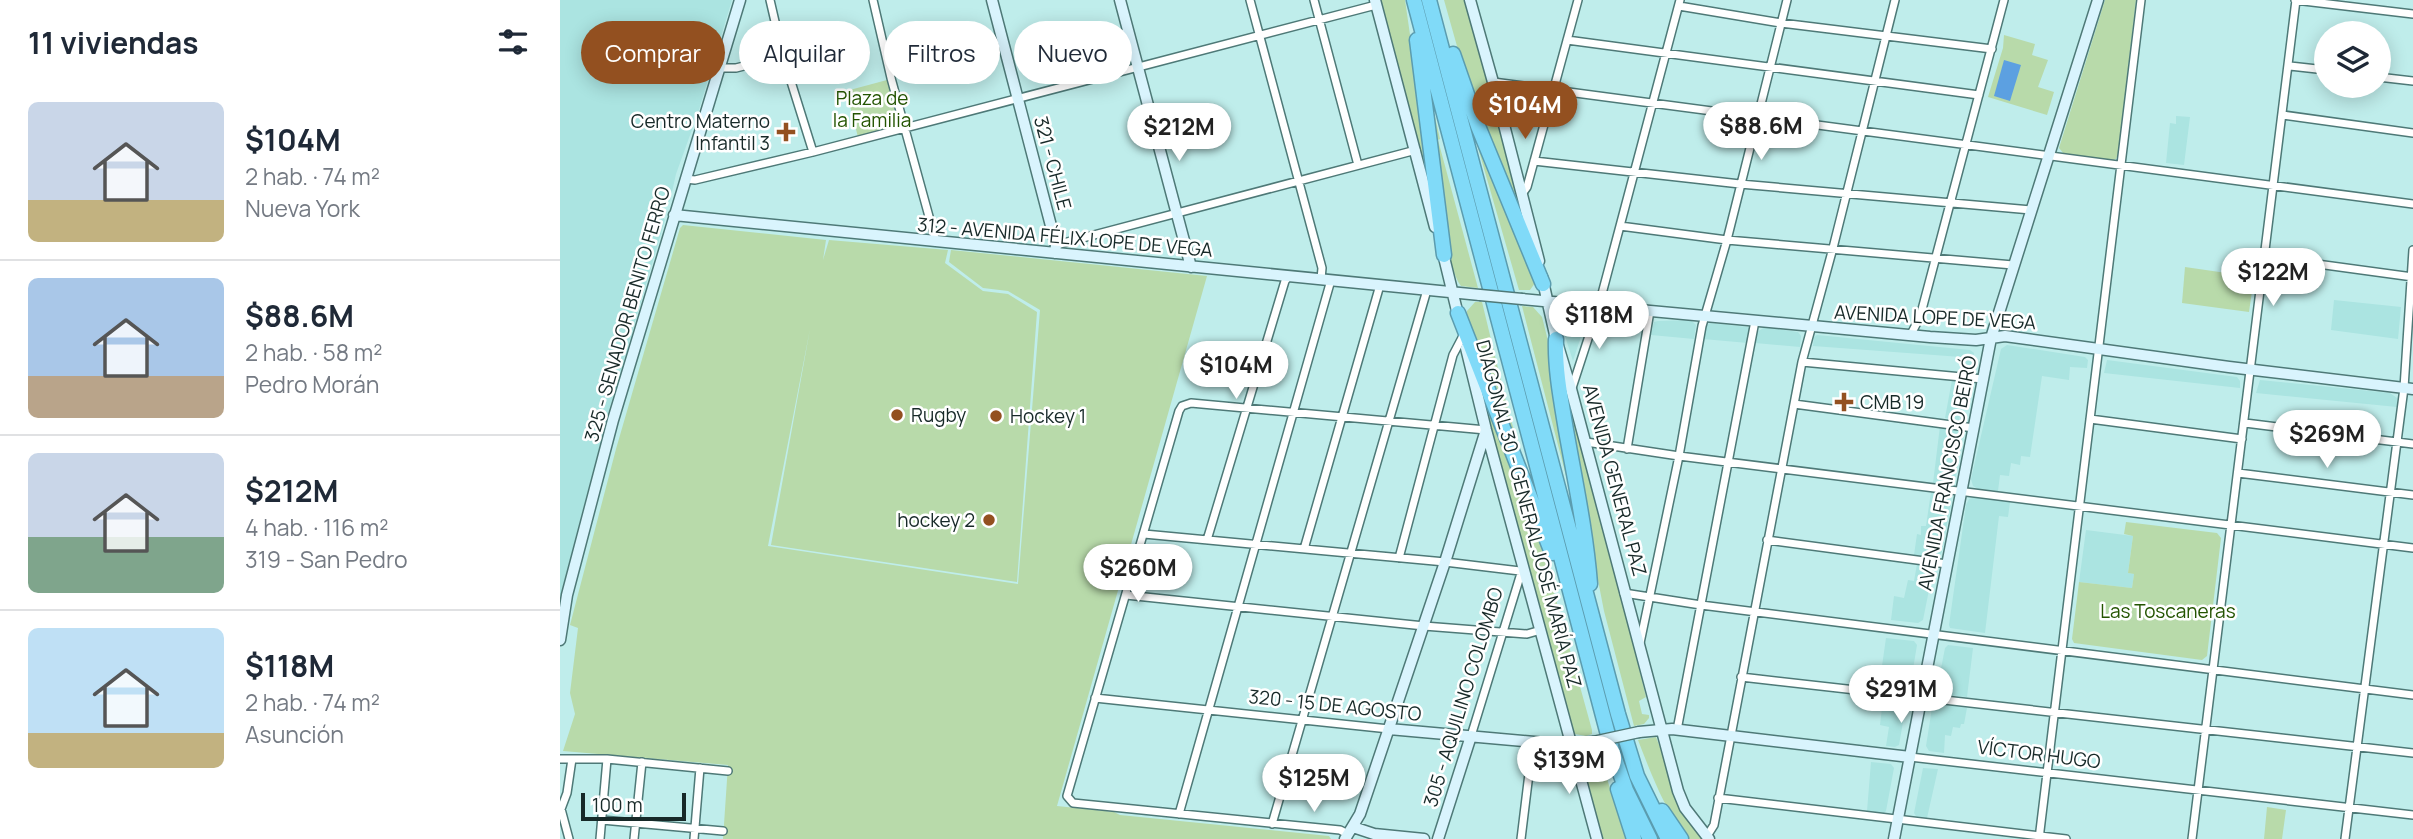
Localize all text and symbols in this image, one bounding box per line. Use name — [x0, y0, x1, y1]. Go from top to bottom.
chip: Comprar — [581, 21, 725, 84]
chip: Alquilar — [739, 21, 870, 84]
chip: Filtros — [884, 21, 1000, 84]
chip: Nuevo — [1014, 21, 1132, 84]
map controls — [2314, 21, 2391, 98]
button: layers — [2314, 21, 2391, 98]
text: 11 viviendas — [28, 22, 198, 63]
icon: filters — [494, 23, 532, 61]
pin: $104M — [1476, 82, 1574, 141]
park label: Plaza de la Familia — [833, 85, 911, 133]
text: $104M — [1488, 88, 1562, 120]
pin: $88.6M — [1704, 102, 1818, 162]
pin: $212M — [1130, 104, 1228, 163]
place label: Centro Materno Infantil 3 — [631, 108, 770, 156]
text: $88.6M — [1719, 109, 1803, 141]
text: $212M — [1143, 110, 1215, 142]
street label: 321 - CHILE — [1028, 113, 1078, 213]
text: $104M — [245, 119, 341, 160]
marker: Centro Materno Infantil 3 — [776, 122, 796, 142]
icon: home — [84, 130, 168, 214]
text: 2 hab. · 74 m² — [245, 160, 380, 192]
street label: 325 - SENADOR BENITO FERRO — [578, 183, 676, 445]
text: Nueva York — [245, 192, 360, 224]
street label: 312 - AVENIDA FÉLIX LOPE DE VEGA — [916, 211, 1214, 263]
pin: $122M — [2224, 248, 2322, 308]
text: $122M — [2237, 255, 2309, 287]
pin: $118M — [1550, 292, 1648, 351]
text: $88.6M — [245, 295, 354, 336]
text: $118M — [1565, 298, 1633, 330]
street label: AVENIDA LOPE DE VEGA — [1833, 299, 2037, 335]
icon: home — [84, 306, 168, 390]
text: 2 hab. · 58 m² — [245, 336, 382, 368]
street label: DIAGONAL 30 - GENERAL JOSÉ MARÍA PAZ — [1470, 337, 1588, 691]
pin: $104M — [1187, 342, 1285, 401]
text: $104M — [1199, 348, 1273, 380]
street label: AVENIDA FRANCISCO BEIRÓ — [1911, 353, 1983, 593]
text: Pedro Morán — [245, 368, 379, 400]
street label: AVENIDA GENERAL PAZ — [1577, 381, 1653, 579]
place label: CMB 19 — [1860, 389, 1924, 415]
marker: CMB 19 — [1834, 392, 1854, 412]
place label: Rugby — [911, 402, 966, 428]
place label: Hockey 1 — [1010, 403, 1086, 429]
marker: Rugby — [889, 407, 905, 423]
marker: Hockey 1 — [988, 408, 1004, 424]
pin: $269M — [2278, 410, 2376, 470]
text: $269M — [2289, 417, 2365, 449]
text: $212M — [245, 470, 338, 511]
icon: home — [84, 481, 168, 565]
place label: hockey 2 — [897, 507, 975, 533]
text: 4 hab. · 116 m² — [245, 511, 389, 543]
marker: hockey 2 — [981, 512, 997, 528]
text: 319 - San Pedro — [245, 543, 408, 575]
pin: $260M — [1089, 544, 1187, 604]
text: $260M — [1099, 551, 1177, 583]
street label: 305 - AQUILINO COLOMBO — [1417, 584, 1509, 810]
park label: Las Toscaneras — [2100, 598, 2236, 624]
text: $118M — [245, 645, 334, 686]
icon: home — [84, 656, 168, 740]
pin: $291M — [1852, 666, 1950, 725]
text: $291M — [1865, 672, 1937, 704]
street label: 320 - 15 DE AGOSTO — [1247, 683, 1423, 727]
text: 2 hab. · 74 m² — [245, 686, 380, 718]
text: Asunción — [245, 718, 344, 750]
street label: VÍCTOR HUGO — [1976, 734, 2102, 774]
pin: $139M — [1520, 736, 1618, 796]
text: $139M — [1533, 743, 1605, 775]
pin: $125M — [1265, 754, 1363, 814]
text: $125M — [1278, 761, 1350, 793]
scale bar — [581, 790, 686, 822]
text: 100 m — [592, 792, 643, 818]

